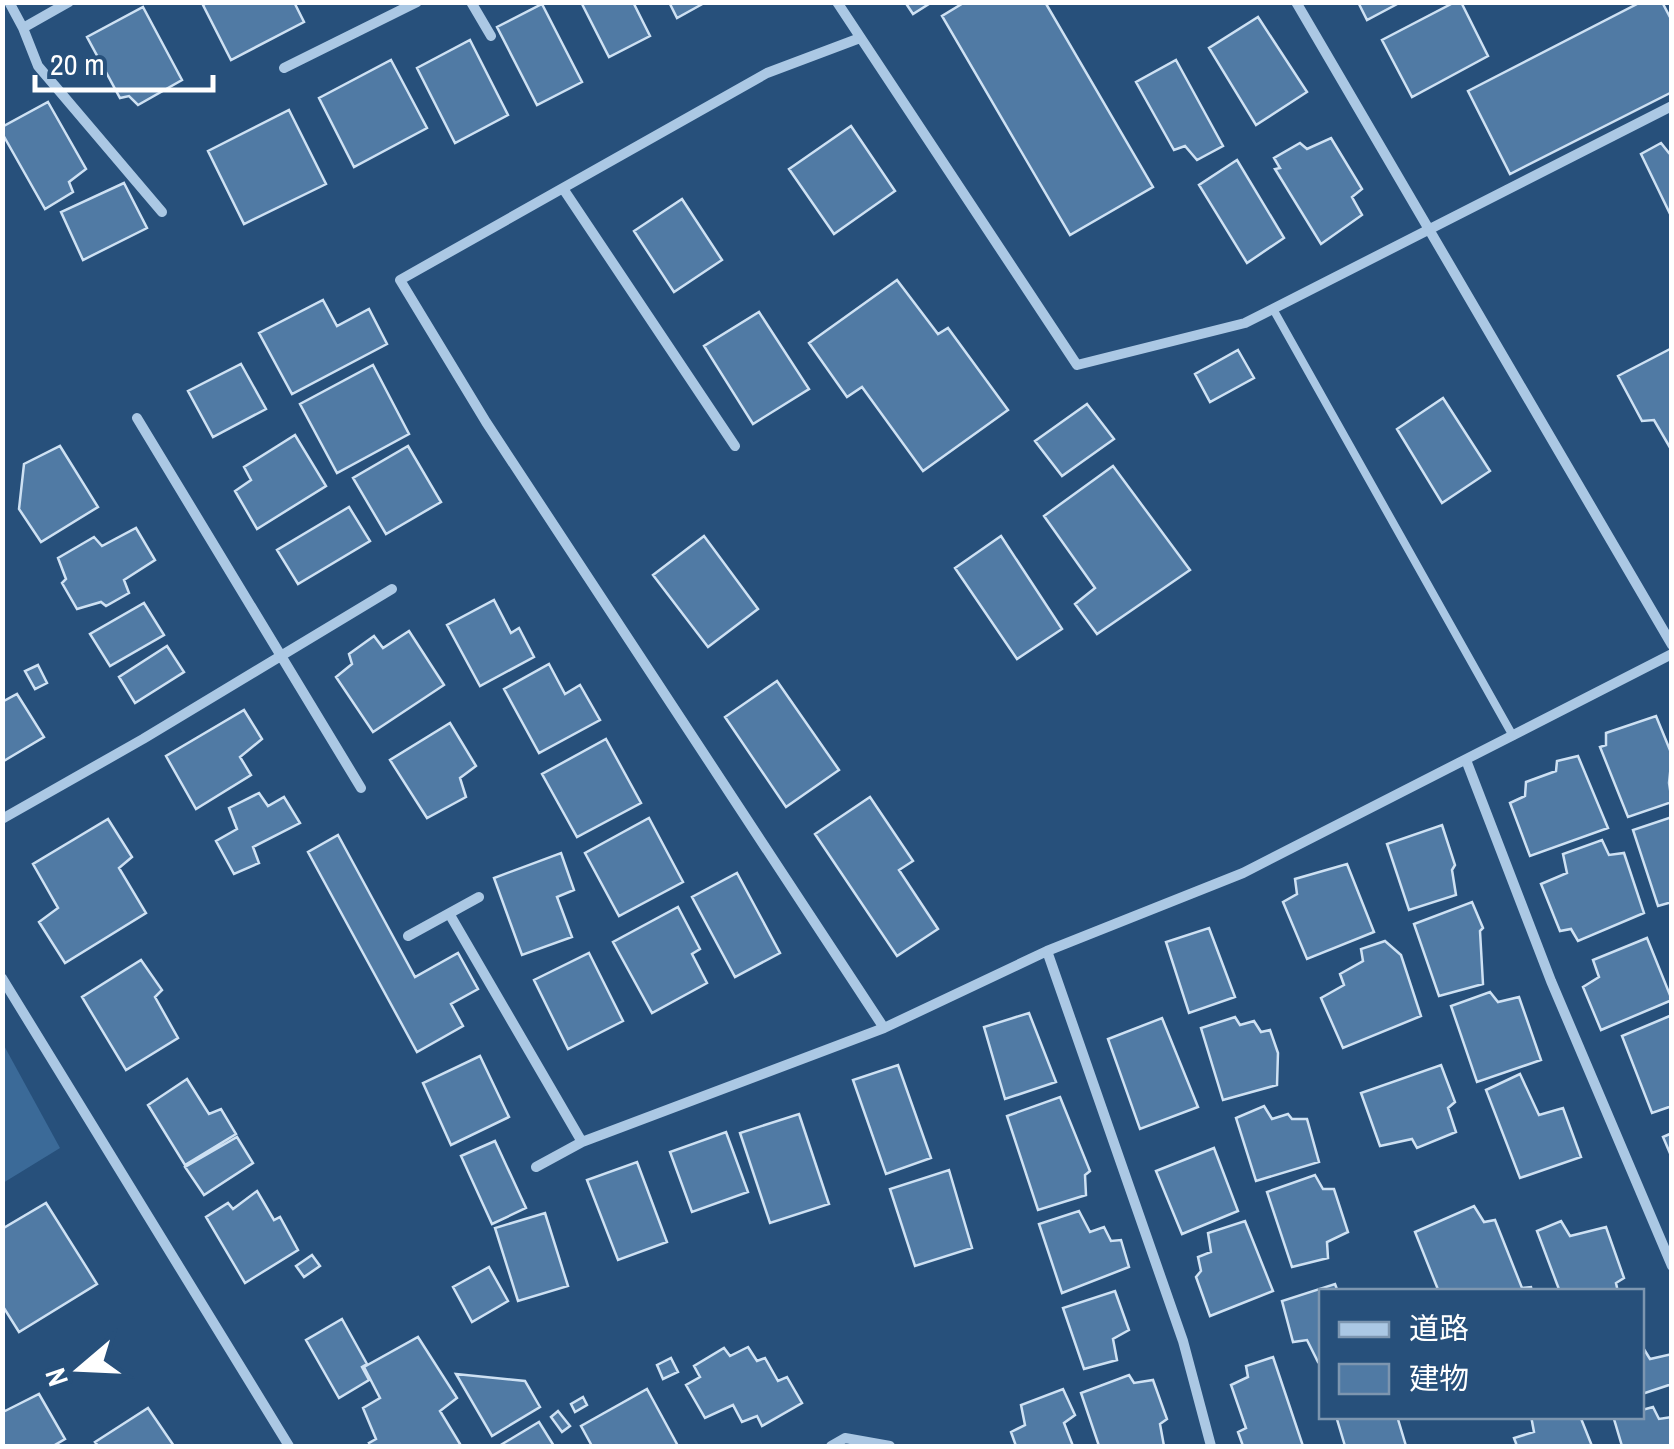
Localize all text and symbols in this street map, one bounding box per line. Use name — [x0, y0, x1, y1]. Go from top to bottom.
scale bar — [35, 30, 212, 92]
text: 20 m — [50, 44, 105, 84]
legend — [1319, 1289, 1644, 1419]
text: 道路 — [1409, 1308, 1469, 1348]
north arrow — [30, 1319, 130, 1419]
text: 建物 — [1409, 1358, 1469, 1398]
text: N — [36, 1363, 77, 1391]

